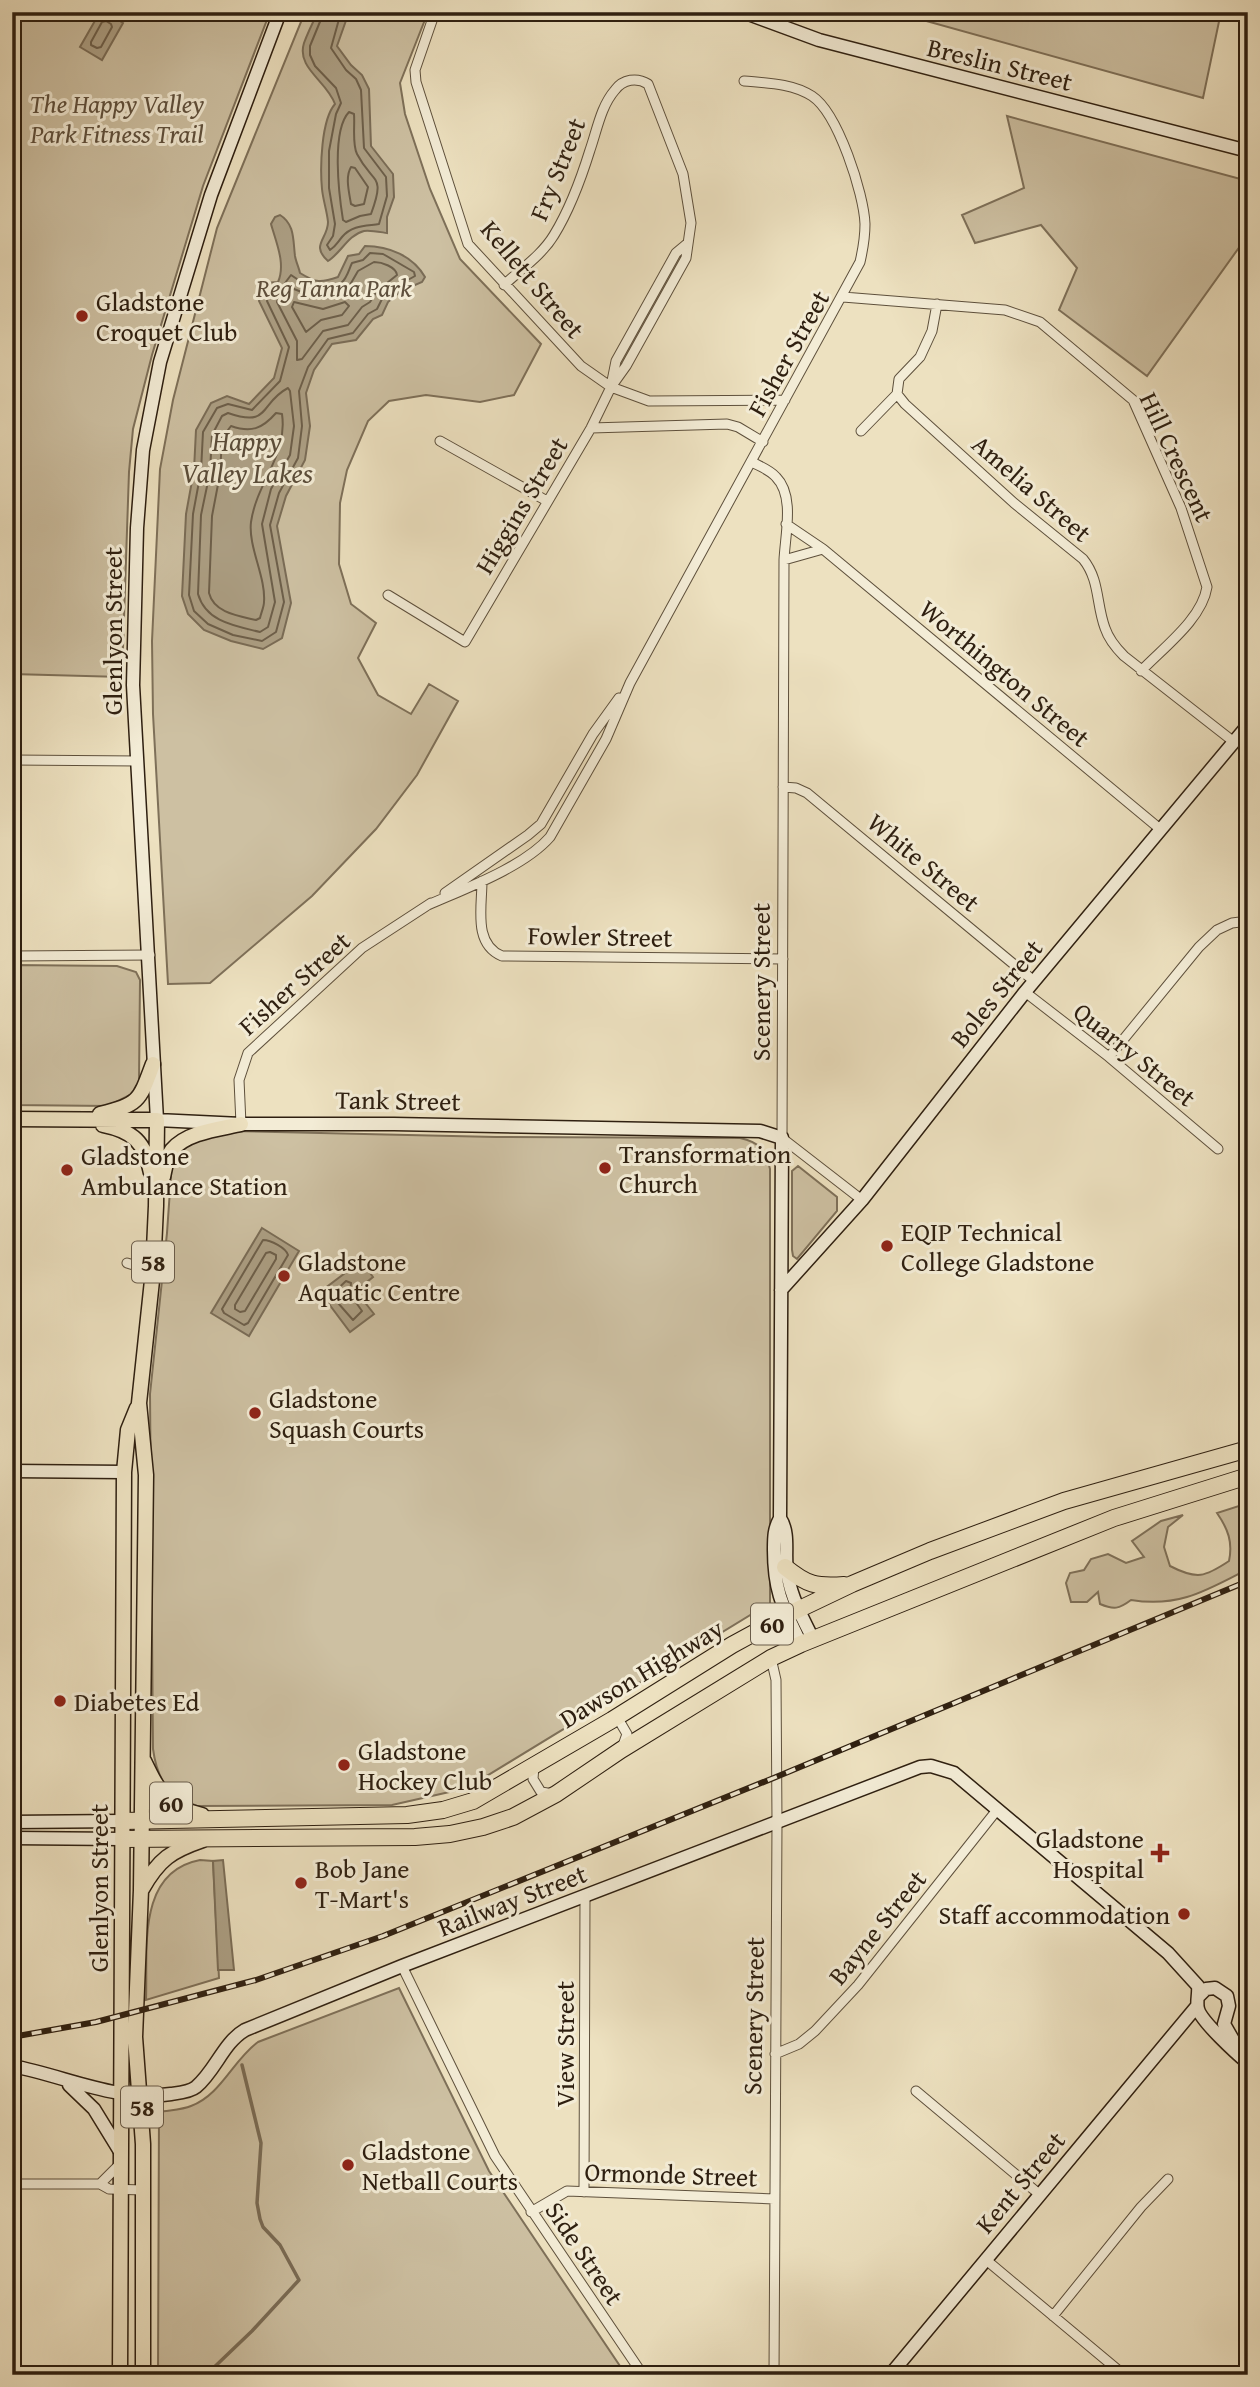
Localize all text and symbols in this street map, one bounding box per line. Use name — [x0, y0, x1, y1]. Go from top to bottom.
street label: Breslin Street — [923, 27, 1077, 101]
park label: The Happy Valley Park Fitness Trail — [29, 84, 204, 153]
street label: Fry Street — [519, 112, 595, 226]
street label: Kellett Street — [472, 211, 594, 347]
park label: Reg Tanna Park — [255, 268, 412, 307]
place label: Gladstone Croquet Club — [96, 282, 238, 351]
street label: Fisher Street — [737, 283, 839, 423]
marker: Gladstone Croquet Club — [74, 308, 90, 324]
street label: Hill Crescent — [1130, 386, 1224, 528]
water label: Happy Valley Lakes — [181, 420, 313, 493]
street label: Amelia Street — [964, 425, 1100, 551]
street label: Higgins Street — [465, 429, 577, 581]
street label: Glenlyon Street — [93, 547, 132, 715]
street label: Worthington Street — [911, 590, 1099, 756]
street label: White Street — [859, 803, 989, 921]
street label: Scenery Street — [741, 903, 780, 1061]
street label: Fowler Street — [527, 915, 673, 957]
street label: Fisher Street — [229, 922, 359, 1044]
street label: Boles Street — [940, 930, 1052, 1056]
street label: Quarry Street — [1065, 992, 1205, 1116]
street label: Tank Street — [335, 1079, 461, 1121]
place label: Transformation Church — [619, 1134, 792, 1203]
place label: Gladstone Ambulance Station — [81, 1136, 288, 1205]
marker: Transformation Church — [597, 1160, 613, 1176]
marker: Gladstone Ambulance Station — [59, 1162, 75, 1178]
place label: EQIP Technical College Gladstone — [901, 1212, 1094, 1281]
marker: EQIP Technical College Gladstone — [879, 1238, 895, 1254]
road number: 58 — [132, 1242, 174, 1282]
place label: Gladstone Aquatic Centre — [298, 1242, 460, 1311]
marker: Gladstone Aquatic Centre — [276, 1268, 292, 1284]
place label: Gladstone Squash Courts — [269, 1379, 424, 1448]
marker: Gladstone Squash Courts — [247, 1405, 263, 1421]
road number: 60 — [751, 1604, 793, 1644]
street label: Dawson Highway — [551, 1609, 731, 1737]
place label: Diabetes Ed — [74, 1682, 200, 1721]
marker: Diabetes Ed — [52, 1693, 68, 1709]
place label: Gladstone Hockey Club — [358, 1731, 492, 1800]
marker: Gladstone Hockey Club — [336, 1757, 352, 1773]
road number: 60 — [150, 1782, 192, 1824]
street label: Glenlyon Street — [79, 1804, 118, 1972]
place label: Gladstone Hospital — [1036, 1819, 1144, 1888]
marker: Gladstone Hospital — [1150, 1843, 1170, 1863]
place label: Bob Jane T-Mart's — [315, 1849, 409, 1918]
street label: Railway Street — [432, 1854, 592, 1946]
street label: Bayne Street — [818, 1861, 936, 1993]
marker: Bob Jane T-Mart's — [293, 1875, 309, 1891]
place label: Staff accommodation — [939, 1895, 1170, 1934]
marker: Staff accommodation — [1176, 1906, 1192, 1922]
street label: Scenery Street — [732, 1936, 774, 2096]
street label: View Street — [545, 1981, 584, 2107]
road number: 58 — [121, 2086, 163, 2128]
street label: Kent Street — [966, 2122, 1074, 2242]
place label: Gladstone Netball Courts — [362, 2131, 518, 2200]
street label: Ormonde Street — [584, 2151, 758, 2197]
marker: Gladstone Netball Courts — [340, 2157, 356, 2173]
street label: Side Street — [536, 2193, 634, 2313]

